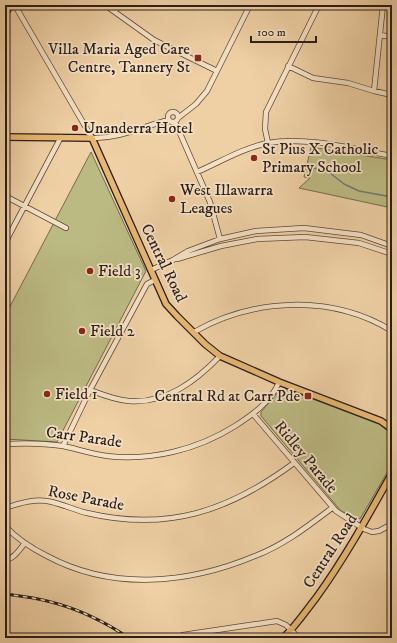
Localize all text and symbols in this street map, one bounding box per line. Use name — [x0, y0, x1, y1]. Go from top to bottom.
scale bar — [251, 18, 316, 44]
text: 100 m — [257, 25, 286, 40]
place label: Villa Maria Aged Care Centre, Tannery St — [47, 39, 190, 77]
marker: Villa Maria Aged Care Centre, Tannery St — [193, 53, 203, 63]
place label: Unanderra Hotel — [83, 118, 193, 138]
marker: Unanderra Hotel — [70, 123, 80, 133]
place label: St Pius X Catholic Primary School — [262, 139, 378, 177]
marker: St Pius X Catholic Primary School — [249, 153, 259, 163]
place label: West Illawarra Leagues — [179, 180, 273, 218]
marker: West Illawarra Leagues — [167, 194, 177, 204]
street label: Central Road — [136, 221, 192, 305]
place label: Field 3 — [98, 261, 141, 281]
marker: Field 3 — [85, 266, 95, 276]
place label: Field 2 — [90, 321, 135, 341]
marker: Field 2 — [77, 326, 87, 336]
place label: Field 1 — [55, 384, 98, 404]
place label: Central Rd at Carr Pde — [155, 386, 300, 406]
marker: Field 1 — [42, 389, 52, 399]
marker: Central Rd at Carr Pde — [303, 391, 313, 401]
street label: Ridley Parade — [270, 417, 342, 498]
street label: Carr Parade — [45, 422, 124, 452]
street label: Rose Parade — [46, 481, 126, 515]
street label: Central Road — [299, 510, 361, 592]

